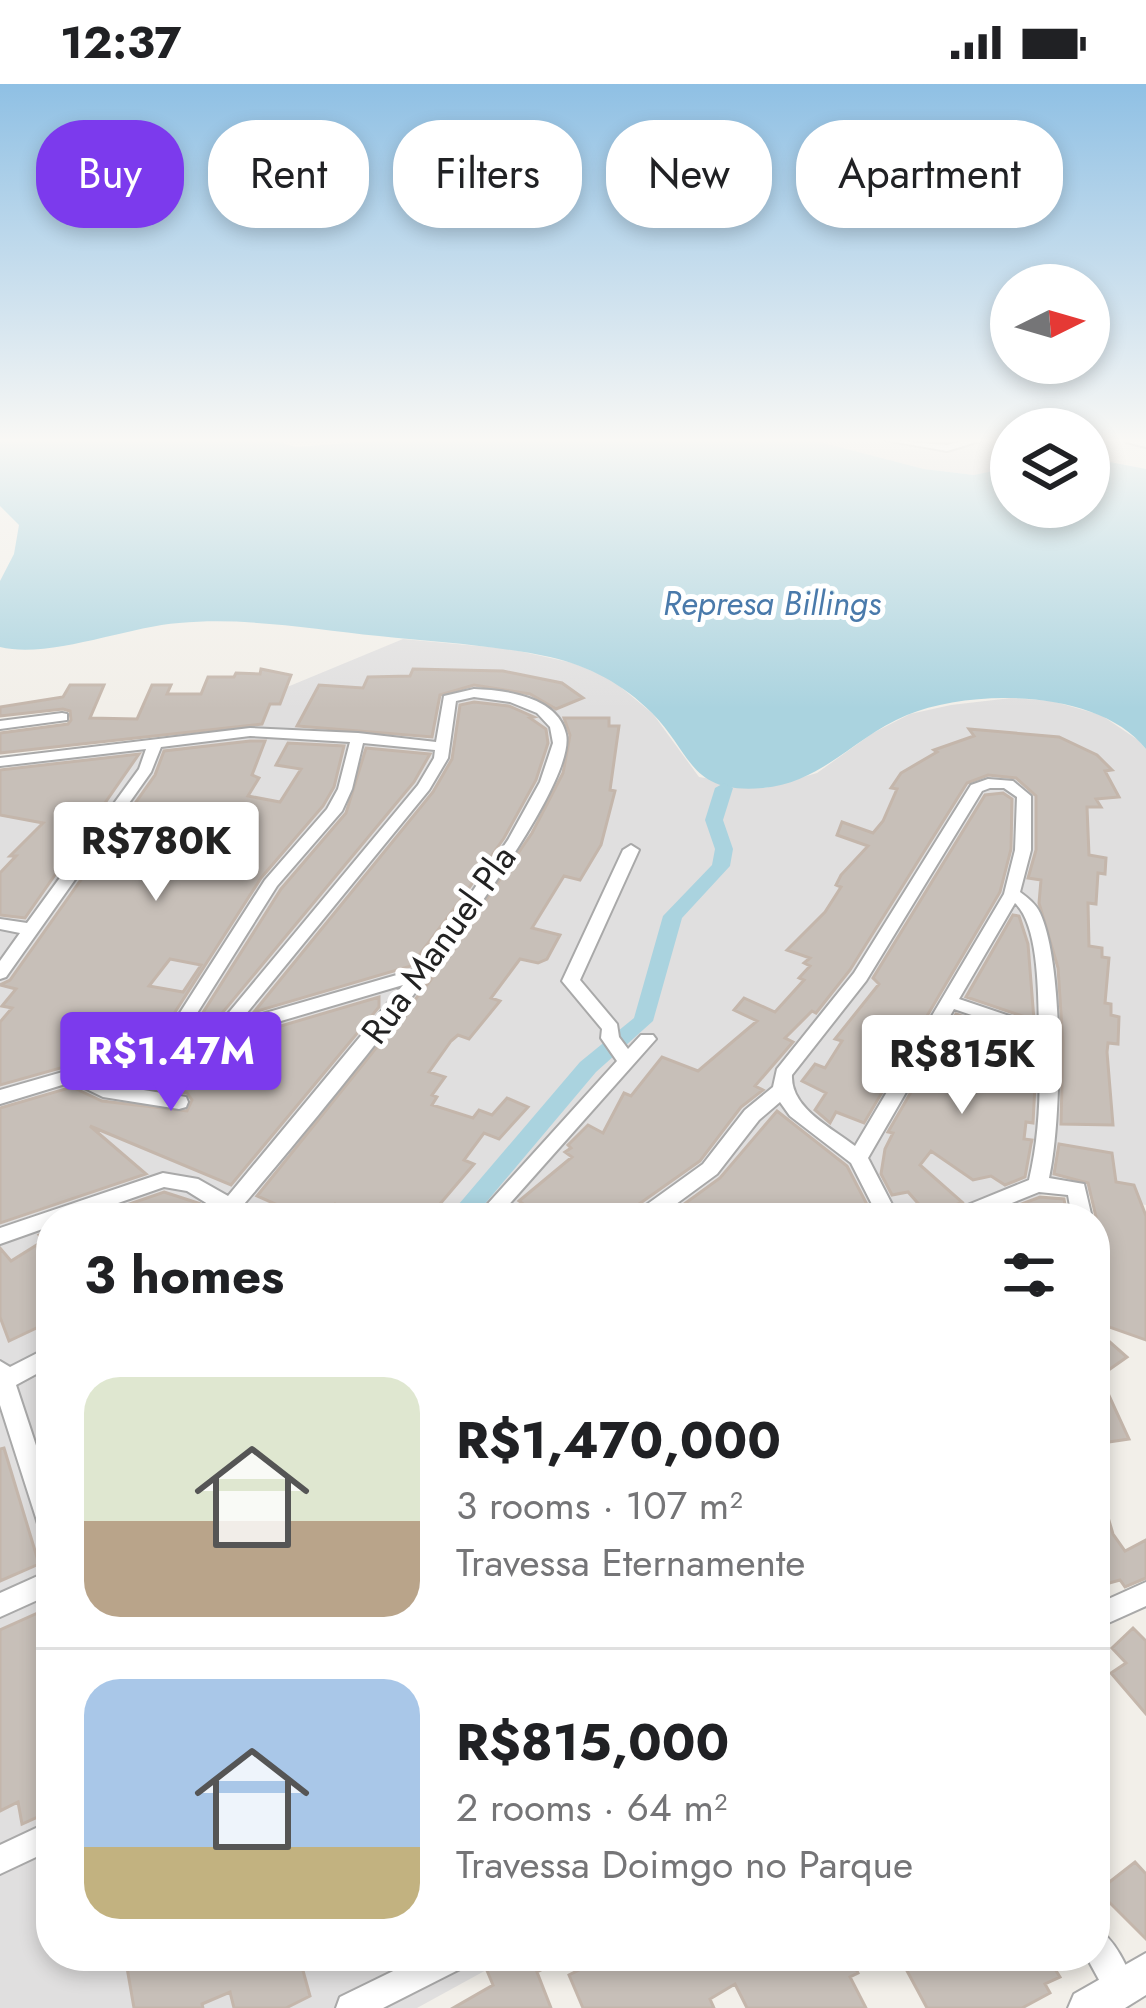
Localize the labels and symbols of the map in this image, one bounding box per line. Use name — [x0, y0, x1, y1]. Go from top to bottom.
north arrow — [990, 264, 1110, 384]
water label: Represa Billings — [663, 580, 882, 627]
pin: R$780K — [58, 802, 254, 904]
street label: Rua Manuel Pla — [348, 834, 528, 1054]
pin: R$1.47M — [60, 1012, 282, 1114]
pin: R$815K — [864, 1015, 1060, 1117]

